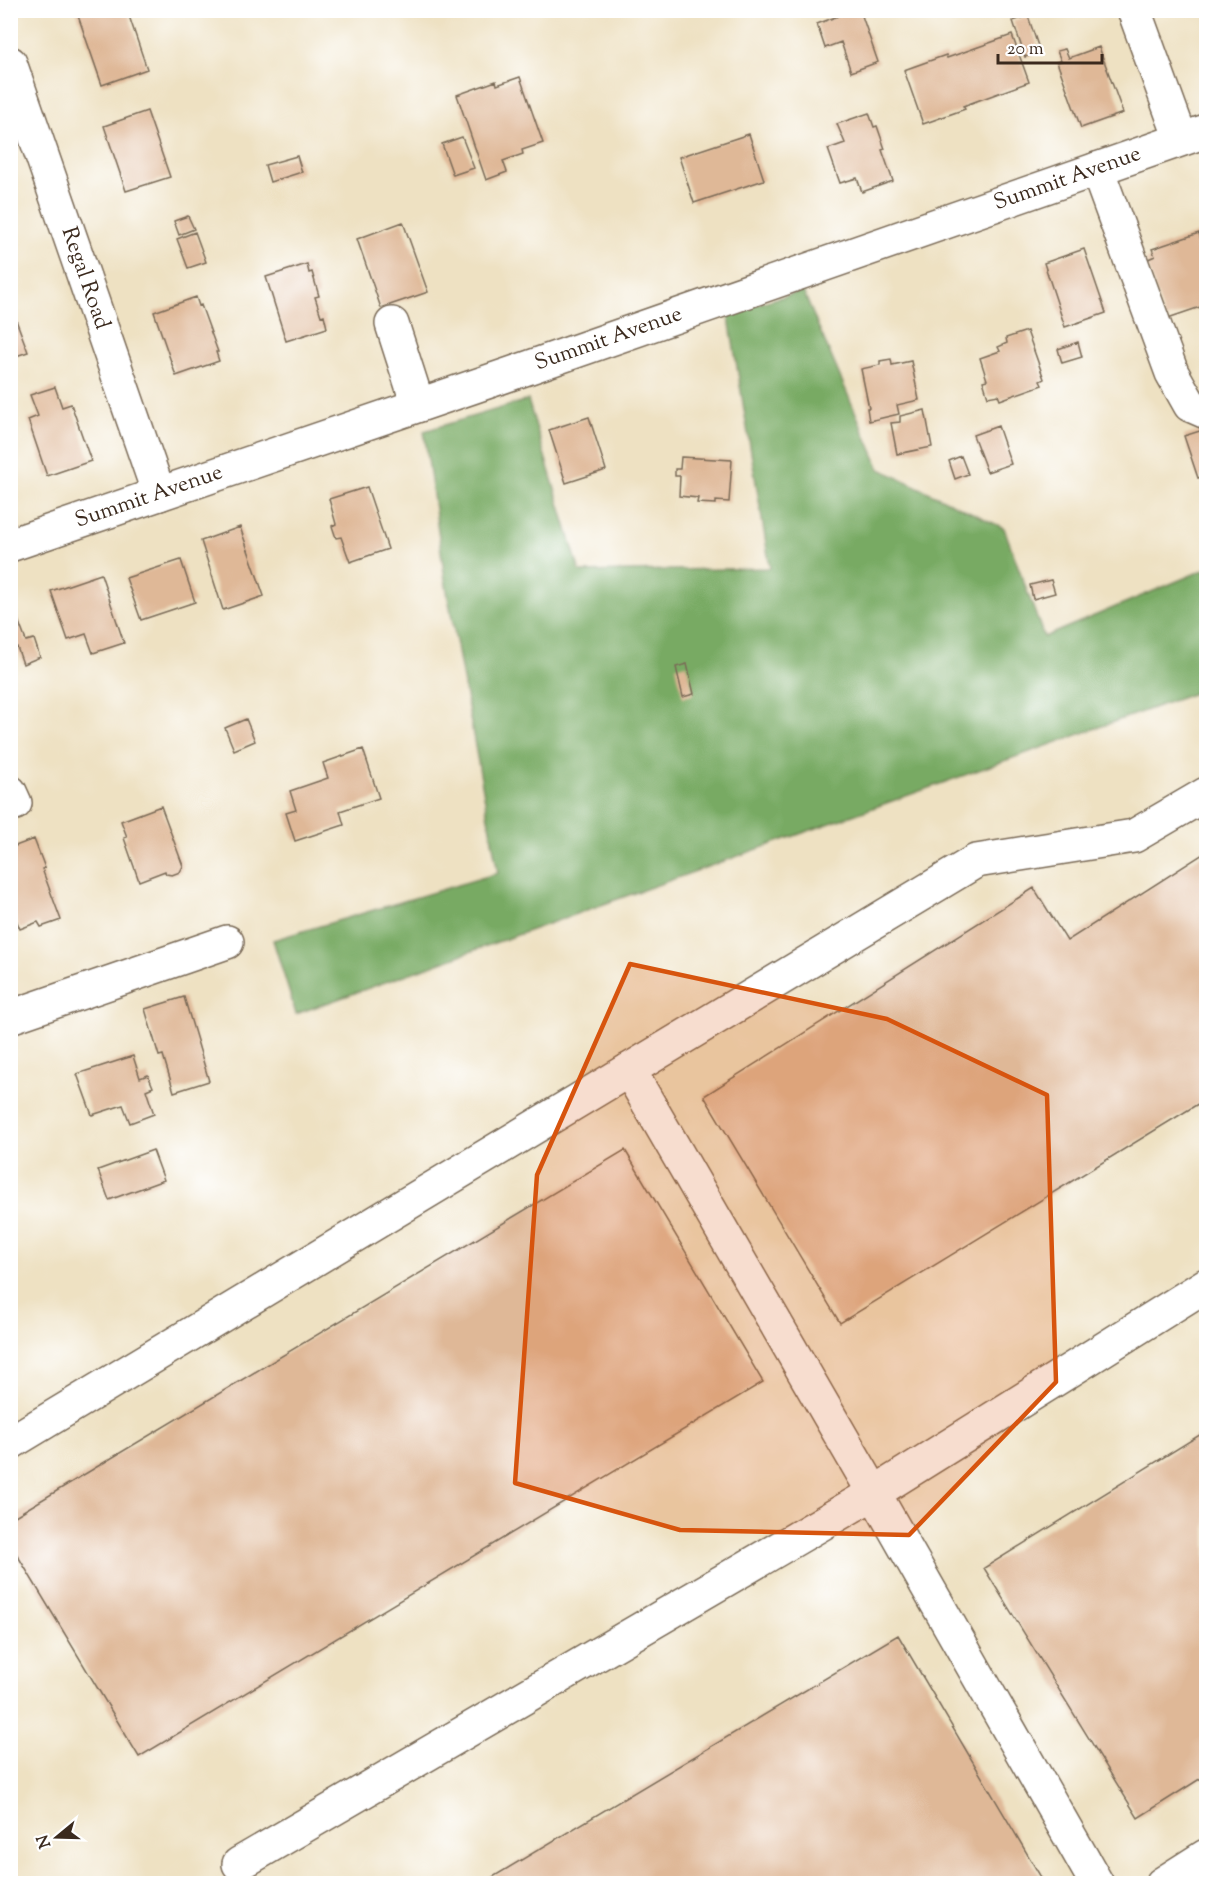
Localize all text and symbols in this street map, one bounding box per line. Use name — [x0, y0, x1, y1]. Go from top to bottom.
scale bar — [998, 27, 1102, 65]
text: 20 m — [1007, 37, 1044, 63]
street label: Summit Avenue — [990, 139, 1146, 220]
street label: Regal Road — [52, 223, 117, 334]
street label: Summit Avenue — [531, 299, 687, 380]
street label: Summit Avenue — [71, 457, 227, 538]
north arrow — [27, 1807, 87, 1867]
text: N — [32, 1831, 58, 1851]

